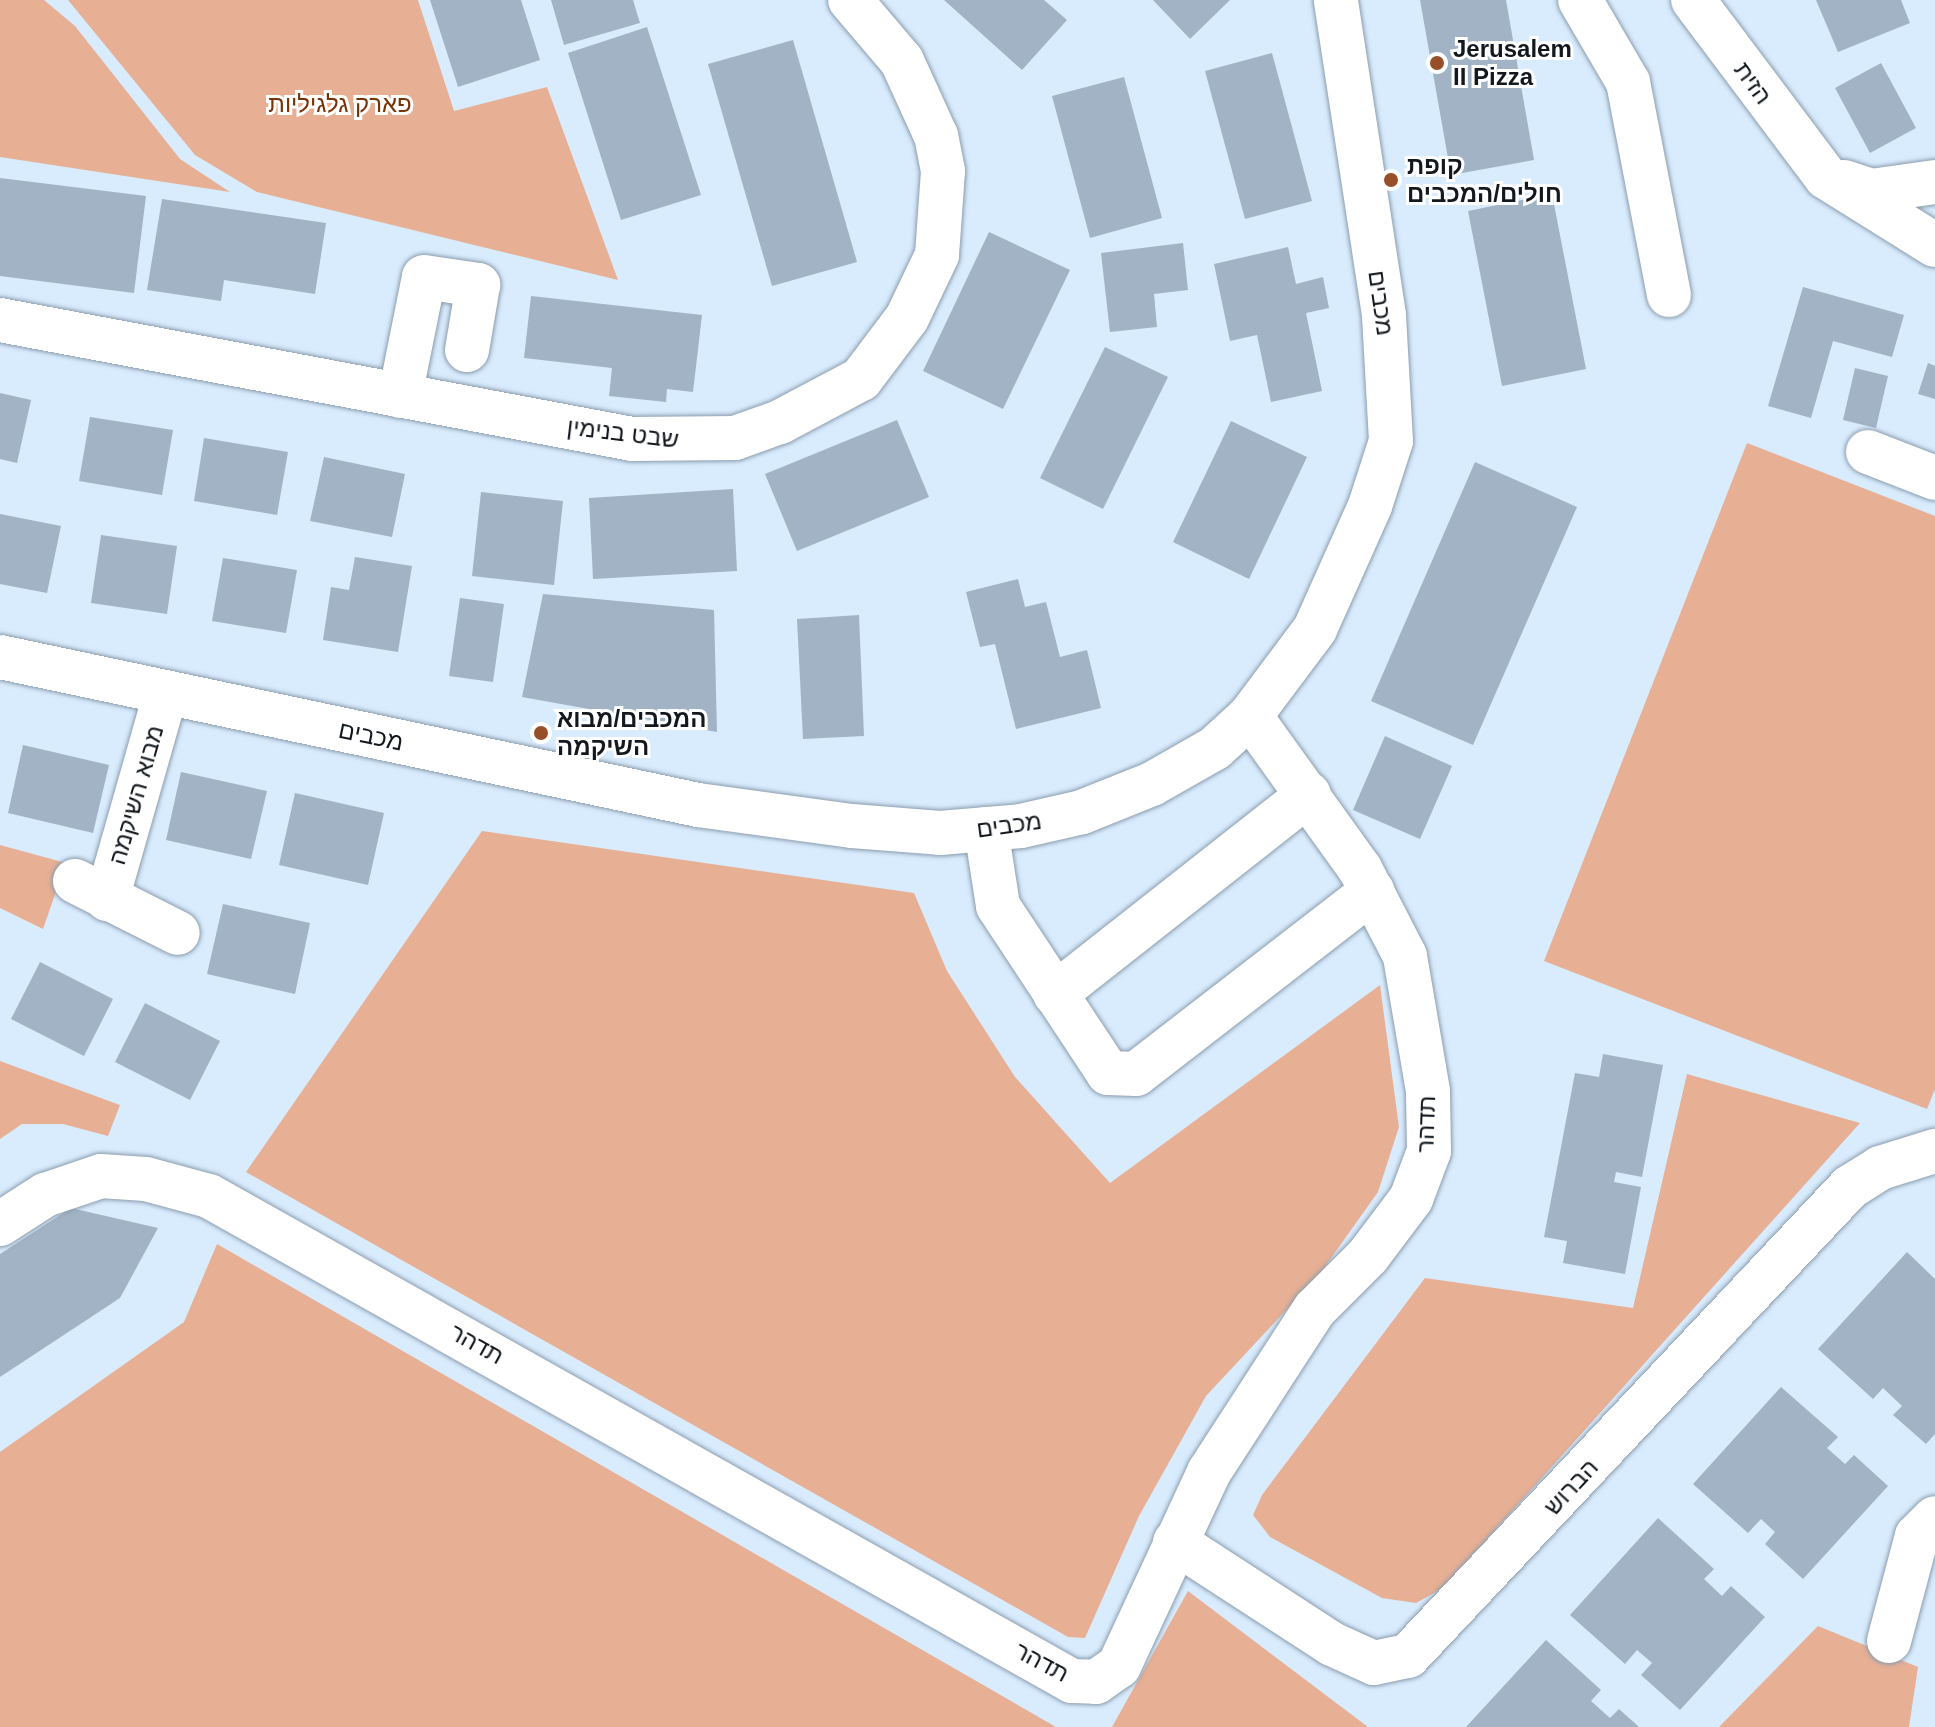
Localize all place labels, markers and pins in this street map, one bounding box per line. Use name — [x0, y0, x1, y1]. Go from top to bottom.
place label: Jerusalem II Pizza — [1453, 35, 1572, 91]
marker: Jerusalem II Pizza — [1428, 54, 1446, 72]
place label: קופת חולים/המכבים — [1407, 152, 1562, 208]
marker: קופת חולים/המכבים — [1382, 171, 1400, 189]
place label: המכבים/מבוא השיקמה — [557, 705, 706, 761]
marker: המכבים/מבוא השיקמה — [532, 724, 550, 742]

